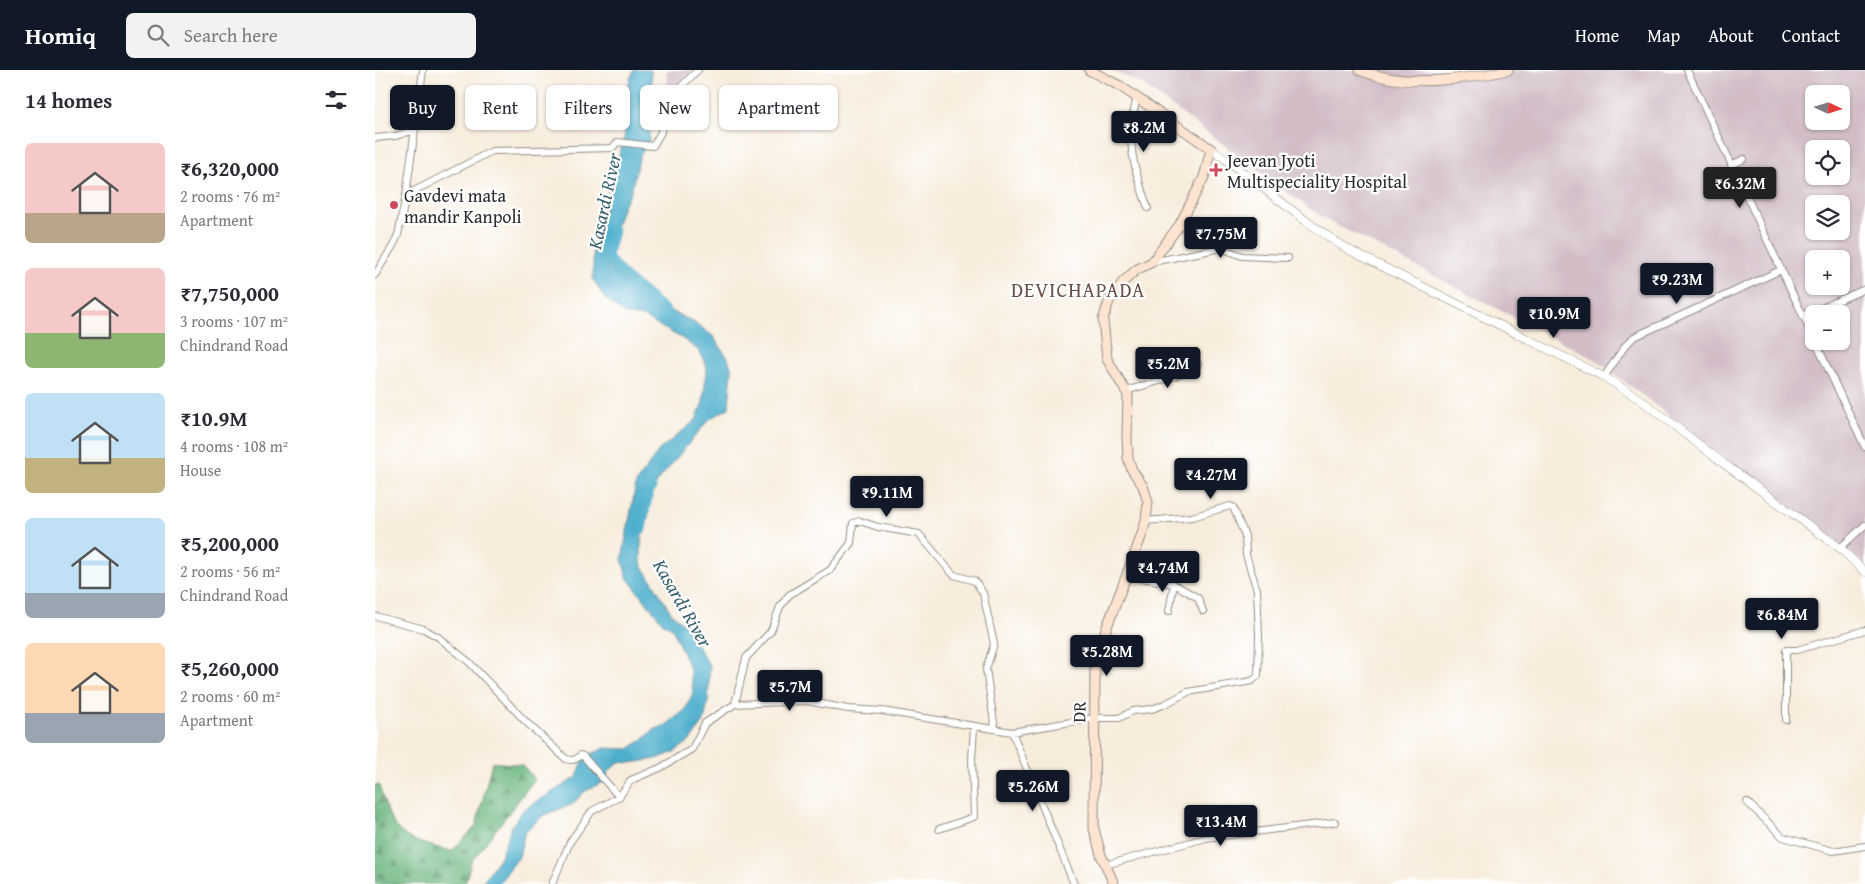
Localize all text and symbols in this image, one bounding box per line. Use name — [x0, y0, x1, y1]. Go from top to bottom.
search box — [126, 13, 476, 58]
text: Homiq — [25, 18, 96, 53]
icon: search — [144, 21, 172, 49]
text: Search here — [184, 21, 278, 49]
text: Home — [1575, 22, 1619, 49]
text: Map — [1647, 22, 1680, 49]
text: About — [1708, 22, 1754, 49]
text: Contact — [1782, 22, 1840, 49]
text: 14 homes — [25, 85, 112, 116]
chip: Buy — [390, 85, 455, 130]
chip: Rent — [465, 85, 536, 130]
chip: Filters — [546, 85, 630, 130]
chip: New — [640, 85, 709, 130]
chip: Apartment — [719, 85, 838, 130]
north arrow — [1805, 85, 1850, 130]
map controls — [1805, 85, 1850, 350]
icon: filters — [322, 86, 350, 114]
pin: ₹8.2M — [1109, 111, 1179, 153]
text: ₹8.2M — [1122, 115, 1166, 139]
button: locate — [1805, 140, 1850, 185]
place label: Jeevan Jyoti Multispeciality Hospital — [1225, 147, 1407, 195]
water label: Kasardi River — [580, 149, 628, 253]
text: ₹6,320,000 — [180, 153, 279, 184]
icon: home — [65, 163, 125, 223]
marker: Jeevan Jyoti Multispeciality Hospital — [1209, 163, 1223, 177]
pin: ₹6.32M — [1699, 166, 1781, 209]
text: ₹6.32M — [1714, 171, 1766, 195]
place label: Gavdevi mata mandir Kanpoli — [404, 182, 522, 230]
text: 2 rooms · 76 m² — [180, 184, 280, 208]
button: layers — [1805, 195, 1850, 240]
marker: Gavdevi mata mandir Kanpoli — [388, 199, 400, 211]
text: Apartment — [180, 208, 253, 232]
pin: ₹7.75M — [1180, 216, 1262, 259]
text: ₹7.75M — [1195, 221, 1247, 245]
button: + — [1805, 250, 1850, 295]
pin: ₹9.23M — [1636, 262, 1718, 305]
text: ₹9.23M — [1651, 267, 1703, 291]
district label: DEVICHAPADA — [1011, 275, 1145, 304]
text: ₹7,750,000 — [180, 278, 279, 309]
icon: home — [65, 288, 125, 348]
pin: ₹10.9M — [1513, 296, 1595, 339]
text: ₹10.9M — [1528, 301, 1580, 325]
button: − — [1805, 305, 1850, 350]
text: 3 rooms · 107 m² — [180, 309, 288, 333]
text: Chindrand Road — [180, 333, 288, 357]
pin: ₹5.2M — [1133, 346, 1203, 389]
text: ₹5.2M — [1146, 351, 1190, 375]
text: ₹10.9M — [180, 403, 248, 434]
icon: home — [65, 413, 125, 473]
text: 4 rooms · 108 m² — [180, 434, 288, 458]
text: House — [180, 458, 221, 482]
pin: ₹4.27M — [1170, 458, 1252, 500]
text: ₹4.27M — [1185, 462, 1237, 486]
pin: ₹9.11M — [846, 476, 928, 518]
text: ₹9.11M — [861, 480, 913, 504]
text: ₹5,200,000 — [180, 528, 279, 559]
icon: home — [65, 538, 125, 598]
pin: ₹4.74M — [1122, 550, 1204, 593]
water label: Kasardi River — [646, 553, 720, 653]
text: ₹4.74M — [1137, 555, 1189, 579]
text: 2 rooms · 56 m² — [180, 559, 280, 583]
text: Chindrand Road — [180, 583, 288, 607]
pin: ₹6.84M — [1741, 598, 1823, 640]
text: ₹6.84M — [1756, 602, 1808, 626]
pin: ₹5.28M — [1066, 634, 1148, 677]
text: ₹5.28M — [1081, 639, 1133, 663]
text: ₹5,260,000 — [180, 653, 279, 684]
icon: home — [65, 663, 125, 723]
pin: ₹5.7M — [755, 670, 825, 712]
text: ₹5.7M — [768, 674, 812, 698]
text: 2 rooms · 60 m² — [180, 684, 280, 708]
street label: DR — [1065, 700, 1093, 723]
text: Apartment — [180, 708, 253, 732]
pin: ₹5.26M — [992, 770, 1074, 812]
text: ₹5.26M — [1007, 774, 1059, 798]
pin: ₹13.4M — [1180, 804, 1262, 847]
text: ₹13.4M — [1195, 809, 1247, 833]

